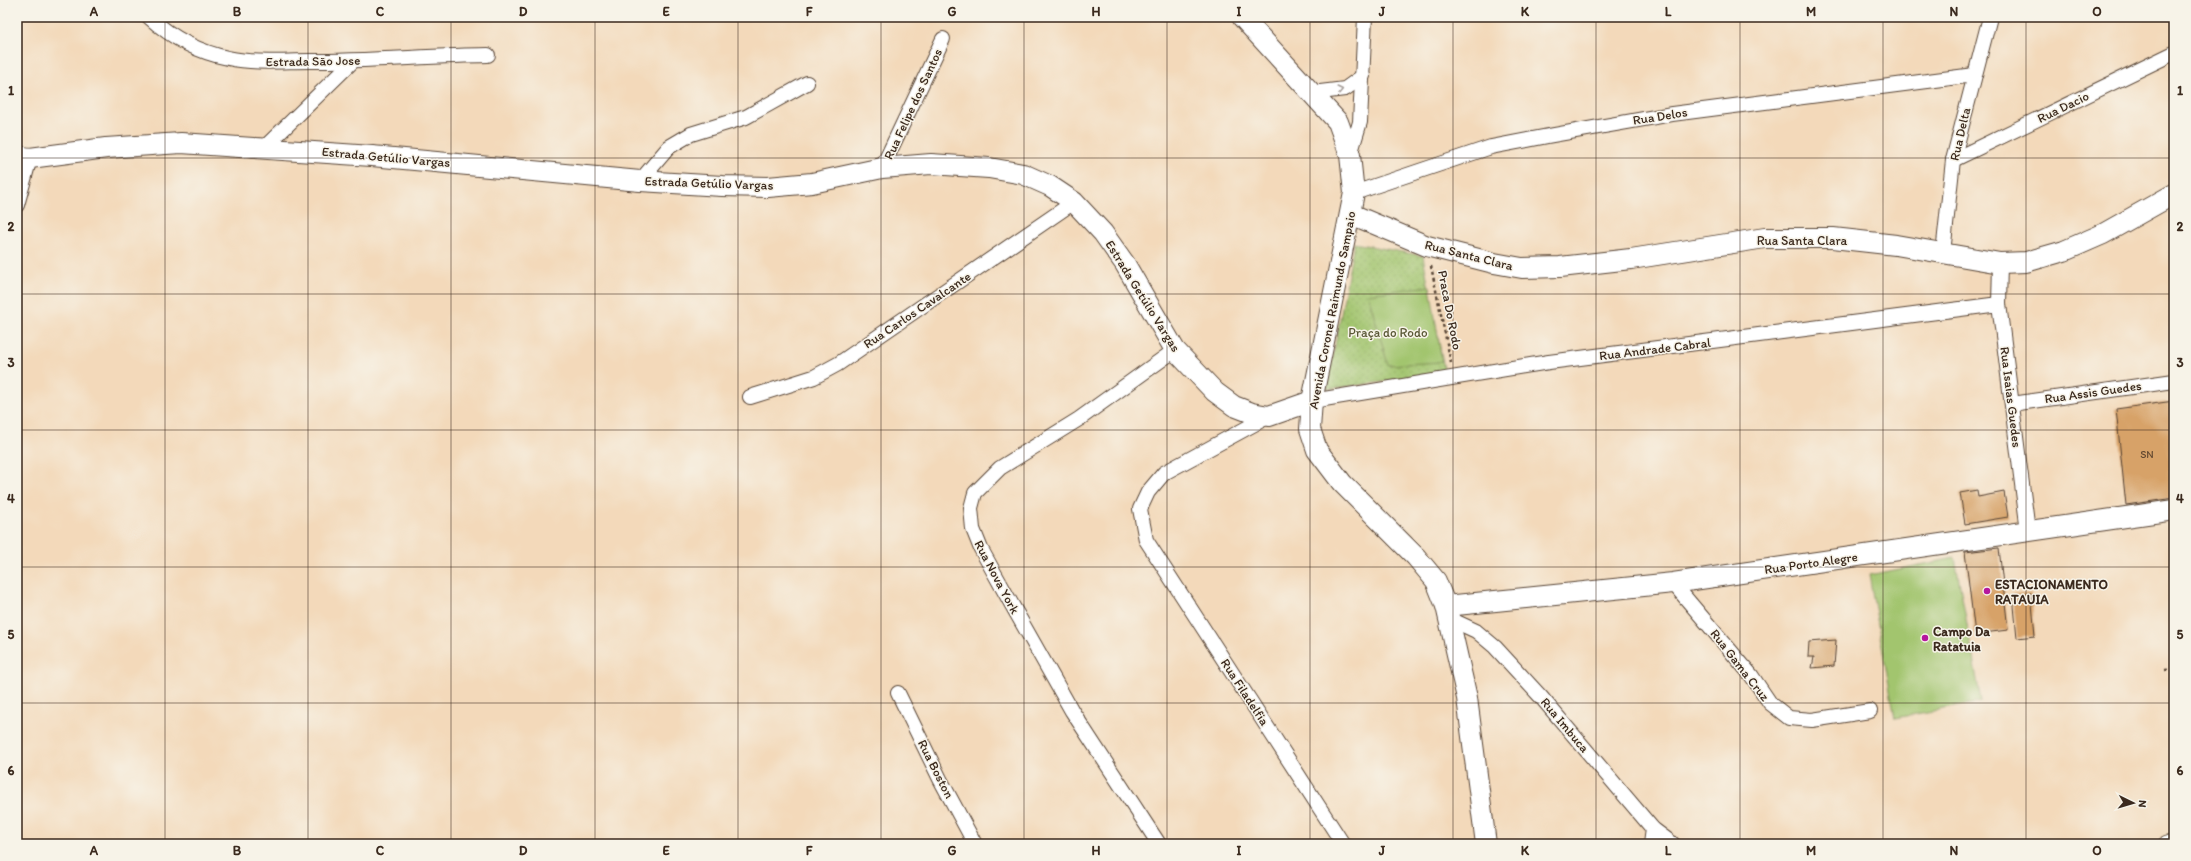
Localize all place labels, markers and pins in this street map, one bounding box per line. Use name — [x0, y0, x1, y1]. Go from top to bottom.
place label: ESTACIONAMENTO RATAUIA — [1995, 577, 2108, 607]
marker: ESTACIONAMENTO RATAUIA — [1982, 586, 1992, 596]
place label: Campo Da Ratatuia — [1933, 624, 1990, 654]
marker: Campo Da Ratatuia — [1920, 633, 1930, 643]

